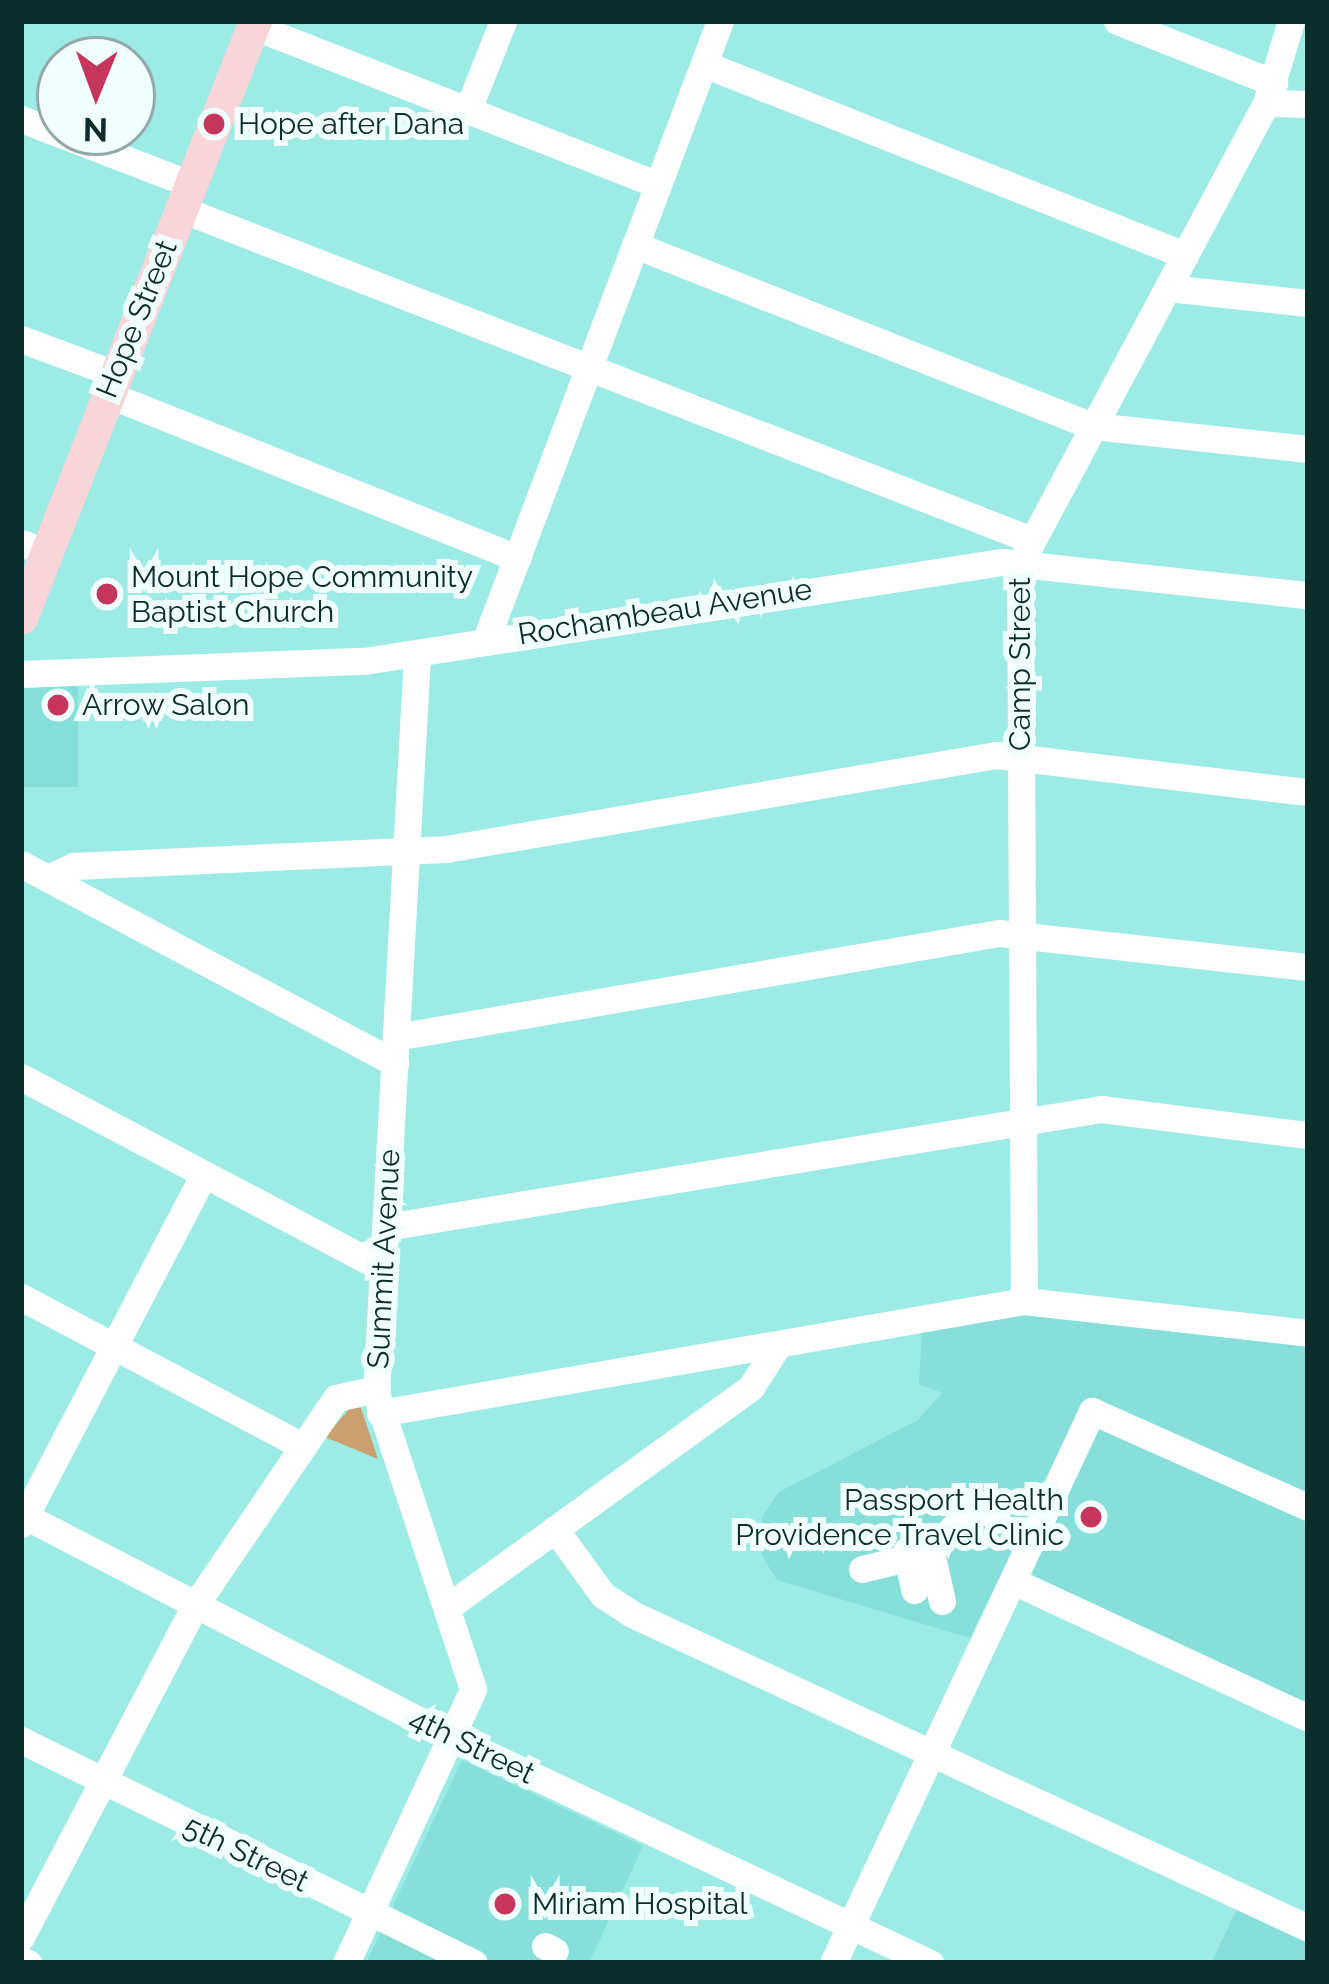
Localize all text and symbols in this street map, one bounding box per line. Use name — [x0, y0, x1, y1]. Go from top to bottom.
north arrow — [36, 36, 156, 156]
place label: Hope after Dana — [238, 106, 465, 142]
text: N — [82, 110, 108, 149]
marker: Hope after Dana — [201, 111, 227, 137]
street label: Hope Street — [89, 235, 185, 403]
place label: Mount Hope Community Baptist Church — [131, 559, 473, 630]
street label: Rochambeau Avenue — [515, 571, 815, 653]
street label: Camp Street — [1002, 577, 1038, 751]
marker: Mount Hope Community Baptist Church — [94, 581, 120, 607]
place label: Arrow Salon — [82, 687, 250, 723]
marker: Arrow Salon — [45, 692, 71, 718]
street label: Summit Avenue — [360, 1148, 408, 1370]
place label: Passport Health Providence Travel Clinic — [734, 1482, 1064, 1552]
marker: Passport Health Providence Travel Clinic — [1075, 1501, 1107, 1533]
street label: 4th Street — [404, 1700, 540, 1792]
street label: 5th Street — [178, 1808, 314, 1900]
place label: Miriam Hospital — [532, 1886, 747, 1922]
marker: Miriam Hospital — [489, 1888, 521, 1920]

